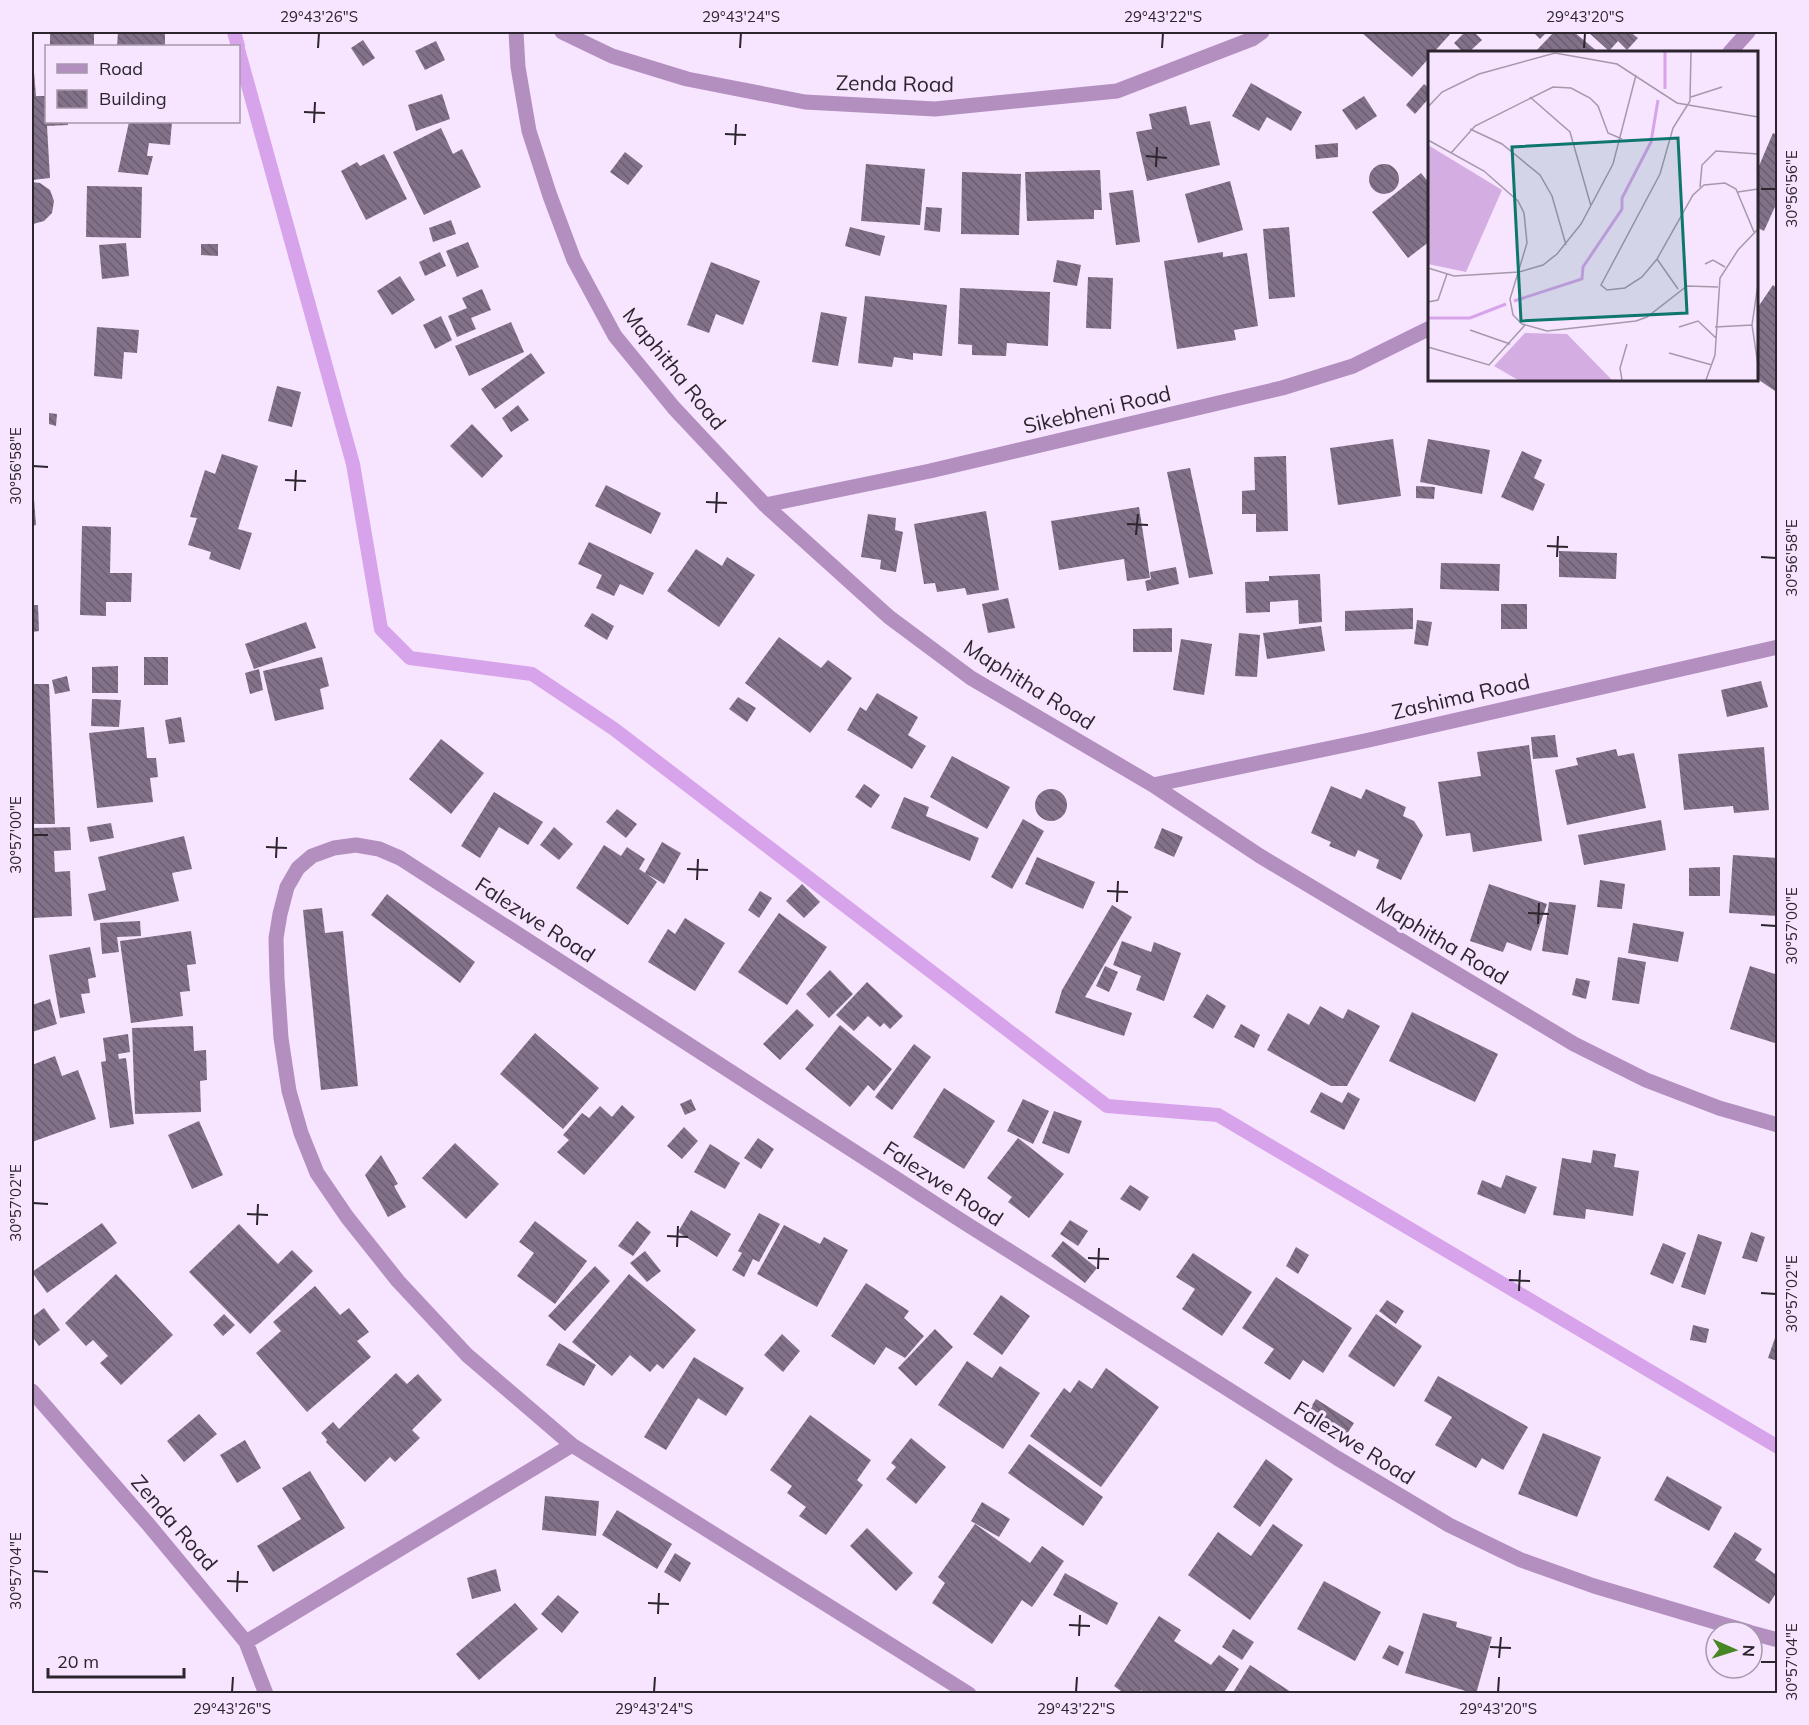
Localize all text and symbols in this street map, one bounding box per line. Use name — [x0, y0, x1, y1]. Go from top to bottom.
text: 29°43'26"S — [280, 7, 358, 26]
text: 29°43'24"S — [702, 7, 780, 26]
text: 29°43'22"S — [1124, 7, 1202, 26]
text: 29°43'20"S — [1546, 7, 1624, 26]
legend — [45, 45, 240, 123]
inset map — [1428, 51, 1758, 381]
text: Road — [99, 57, 143, 80]
street label: Zenda Road — [836, 69, 954, 97]
text: Building — [99, 87, 167, 110]
text: 30°56'56"E — [1782, 150, 1801, 228]
street label: Maphitha Road — [618, 302, 732, 435]
street label: Sikebheni Road — [1020, 379, 1173, 439]
text: 30°56'58"E — [6, 427, 25, 505]
text: 30°56'58"E — [1782, 519, 1801, 597]
street label: Maphitha Road — [959, 633, 1100, 735]
street label: Zashima Road — [1389, 668, 1532, 725]
text: 30°57'00"E — [6, 796, 25, 874]
street label: Falezwe Road — [471, 871, 600, 968]
text: 30°57'00"E — [1782, 887, 1801, 965]
street label: Maphitha Road — [1372, 890, 1513, 990]
street label: Falezwe Road — [879, 1135, 1008, 1232]
text: 30°57'02"E — [6, 1164, 25, 1242]
text: 30°57'02"E — [1782, 1255, 1801, 1333]
street label: Falezwe Road — [1289, 1395, 1420, 1490]
street label: Zenda Road — [126, 1469, 223, 1575]
text: 30°57'04"E — [6, 1532, 25, 1610]
north arrow — [1704, 1620, 1764, 1680]
text: 30°57'04"E — [1782, 1623, 1801, 1701]
scale bar — [48, 1641, 184, 1679]
text: N — [1739, 1644, 1759, 1657]
text: 20 m — [57, 1650, 99, 1673]
text: 29°43'26"S — [193, 1699, 271, 1718]
text: 29°43'24"S — [615, 1699, 693, 1718]
text: 29°43'22"S — [1037, 1699, 1115, 1718]
text: 29°43'20"S — [1459, 1699, 1537, 1718]

